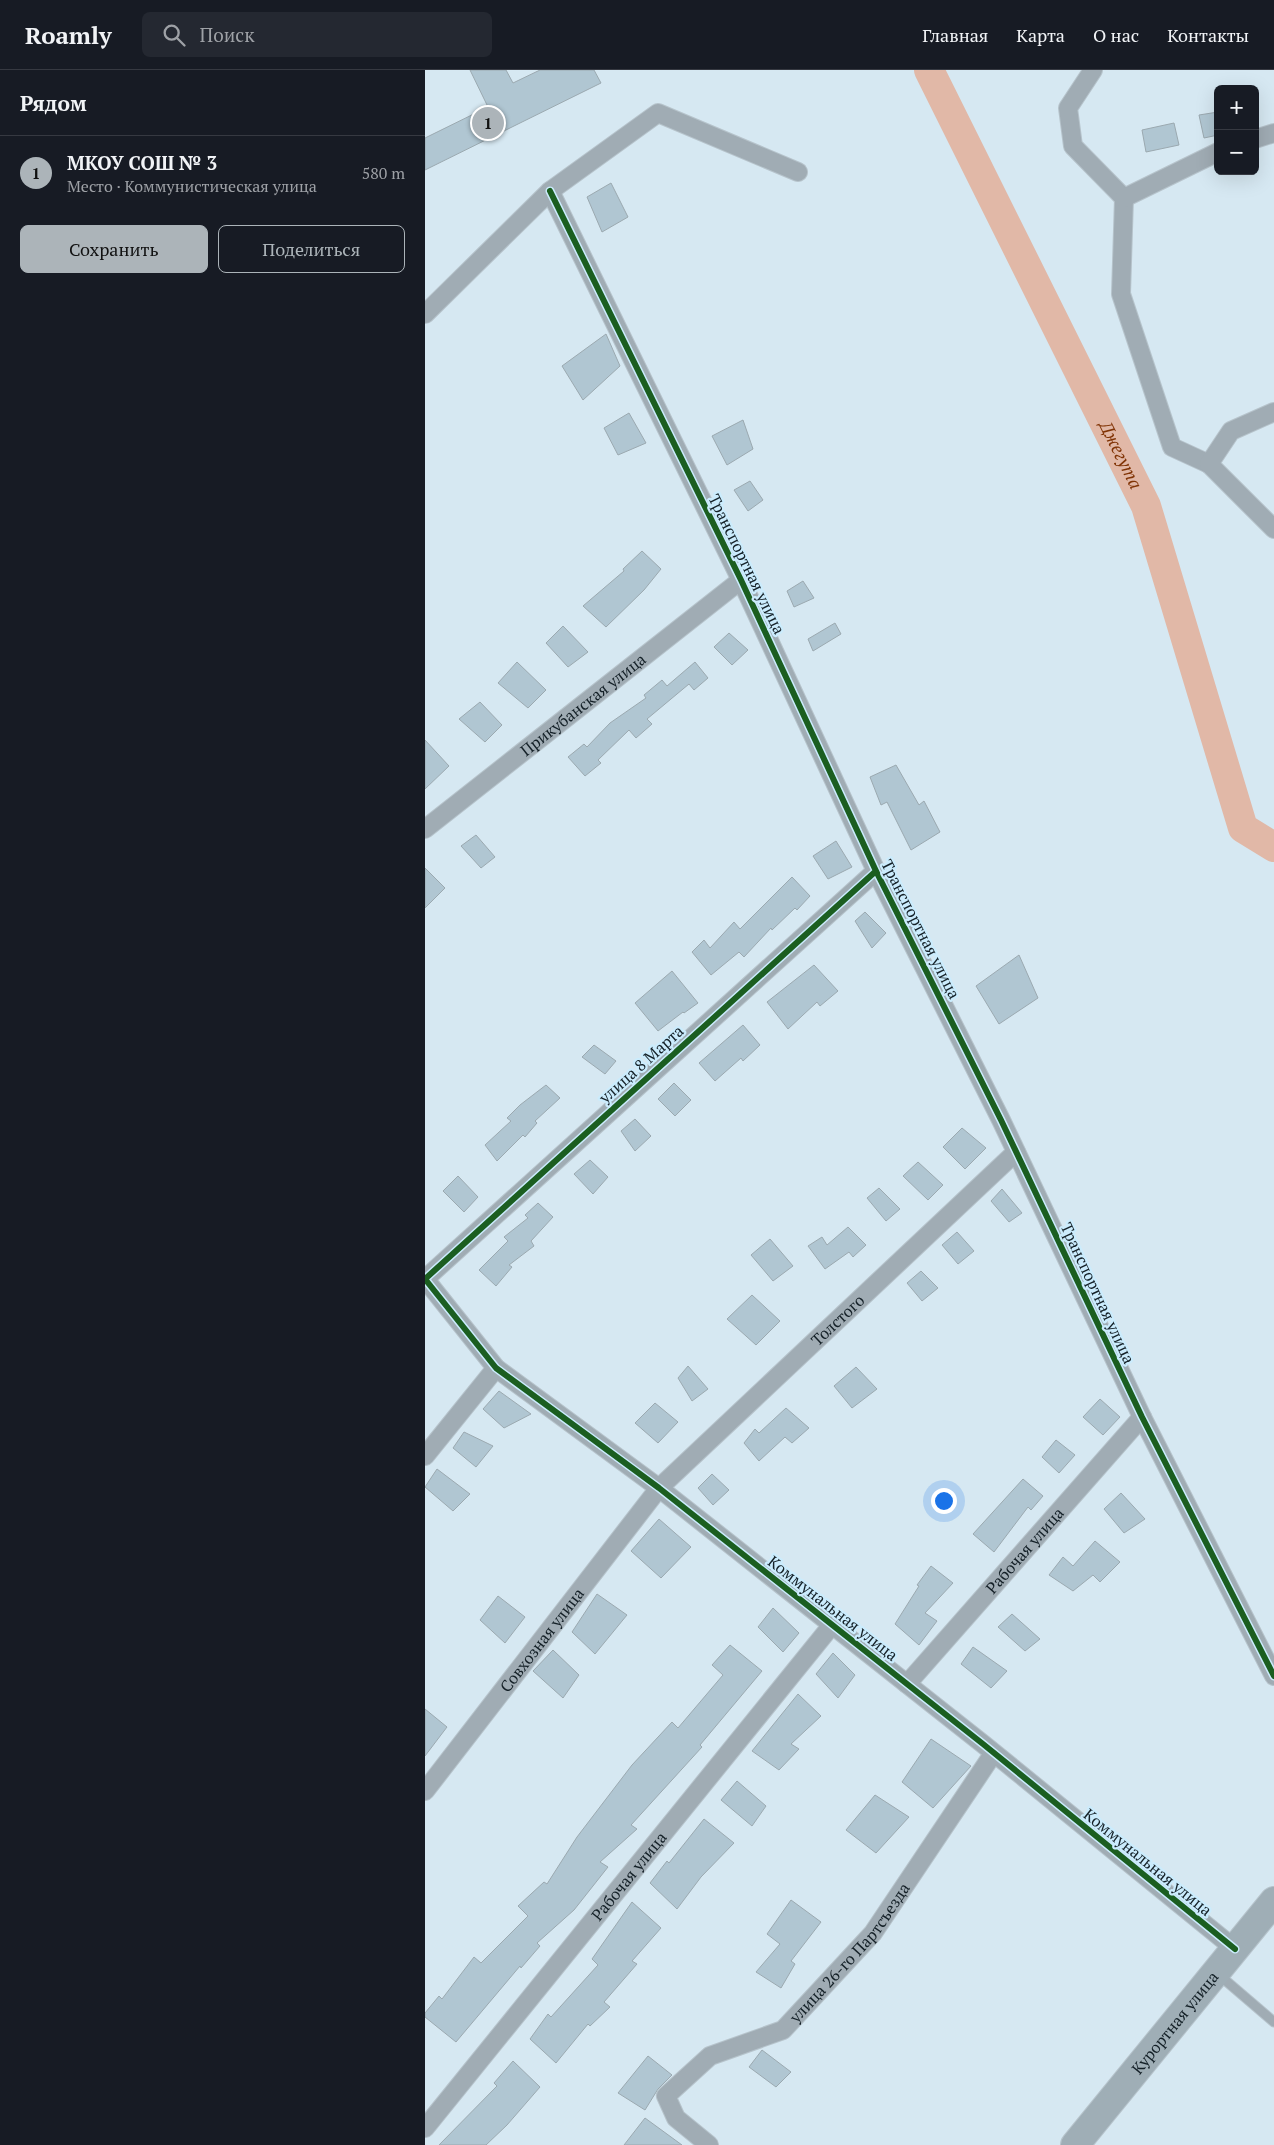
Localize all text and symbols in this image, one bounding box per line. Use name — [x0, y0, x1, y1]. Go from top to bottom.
search box — [142, 12, 492, 57]
text: Roamly — [25, 19, 112, 51]
icon: search — [160, 21, 188, 49]
text: Поиск — [200, 22, 255, 47]
text: Главная — [922, 23, 988, 47]
text: Карта — [1016, 23, 1065, 47]
text: О нас — [1093, 23, 1139, 47]
text: Контакты — [1167, 23, 1249, 47]
map controls — [1214, 85, 1259, 175]
button: + — [1214, 85, 1259, 130]
text: Рядом — [20, 89, 87, 117]
pin: 1 — [472, 104, 504, 142]
button: − — [1214, 130, 1259, 175]
text: МКОУ СОШ № 3 — [67, 150, 217, 175]
text: 1 — [31, 162, 41, 184]
text: 580 m — [362, 162, 405, 184]
text: Место · Коммунистическая улица — [67, 175, 317, 197]
button: Сохранить — [20, 225, 208, 273]
button: Поделиться — [218, 225, 405, 273]
water label: Джегута — [1093, 414, 1149, 493]
street label: Транспортная улица — [703, 490, 791, 638]
street label: Прикубанская улица — [515, 648, 650, 761]
street label: Транспортная улица — [876, 856, 966, 1002]
street label: улица 8 Марта — [593, 1020, 688, 1109]
street label: Транспортная улица — [1056, 1219, 1140, 1367]
street label: Толстого — [806, 1289, 869, 1351]
your location — [931, 1488, 957, 1514]
street label: Рабочая улица — [981, 1502, 1069, 1598]
street label: Коммунальная улица — [764, 1550, 902, 1666]
street label: Совхозная улица — [494, 1583, 589, 1697]
street label: Коммунальная улица — [1079, 1803, 1217, 1921]
street label: Рабочая улица — [586, 1827, 671, 1925]
street label: улица 26-го Партсъезда — [784, 1878, 915, 2028]
street label: Курортная улица — [1126, 1967, 1223, 2079]

